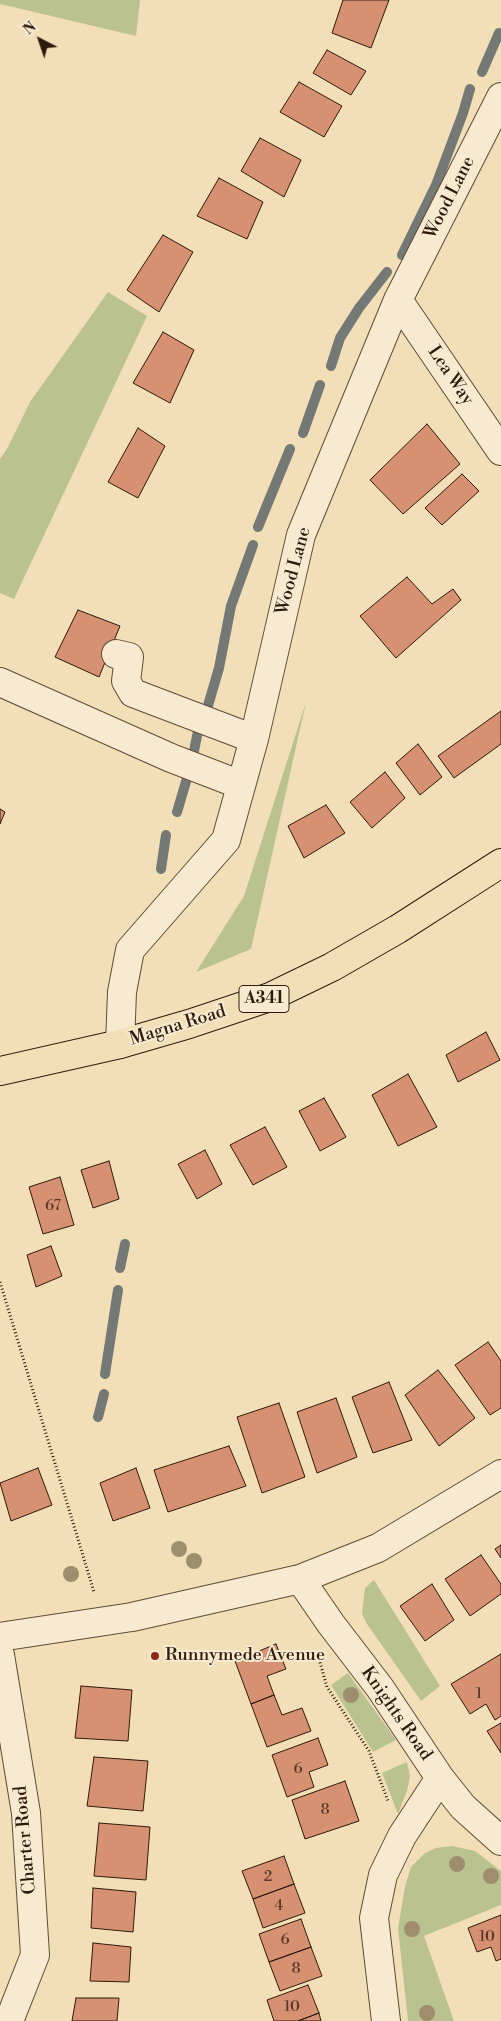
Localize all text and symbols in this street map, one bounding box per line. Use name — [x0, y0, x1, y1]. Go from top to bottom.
north arrow — [15, 15, 65, 65]
text: N — [20, 18, 40, 39]
street label: Wood Lane — [420, 153, 480, 243]
street label: Lea Way — [422, 342, 478, 410]
street label: Wood Lane — [272, 525, 316, 617]
road number: A341 — [239, 986, 289, 1012]
street label: Magna Road — [127, 1001, 229, 1051]
house number: 67 — [45, 1197, 61, 1215]
place label: Runnymede Avenue — [165, 1645, 325, 1667]
marker: Runnymede Avenue — [149, 1650, 161, 1662]
street label: Knights Road — [356, 1663, 436, 1765]
house number: 1 — [476, 1685, 482, 1703]
house number: 6 — [293, 1760, 303, 1778]
street label: Charter Road — [10, 1785, 42, 1895]
house number: 8 — [320, 1801, 330, 1819]
house number: 2 — [264, 1868, 272, 1886]
house number: 4 — [275, 1897, 283, 1915]
house number: 10 — [479, 1928, 495, 1946]
house number: 6 — [280, 1931, 290, 1949]
house number: 8 — [291, 1960, 301, 1978]
house number: 10 — [284, 1998, 300, 2016]

